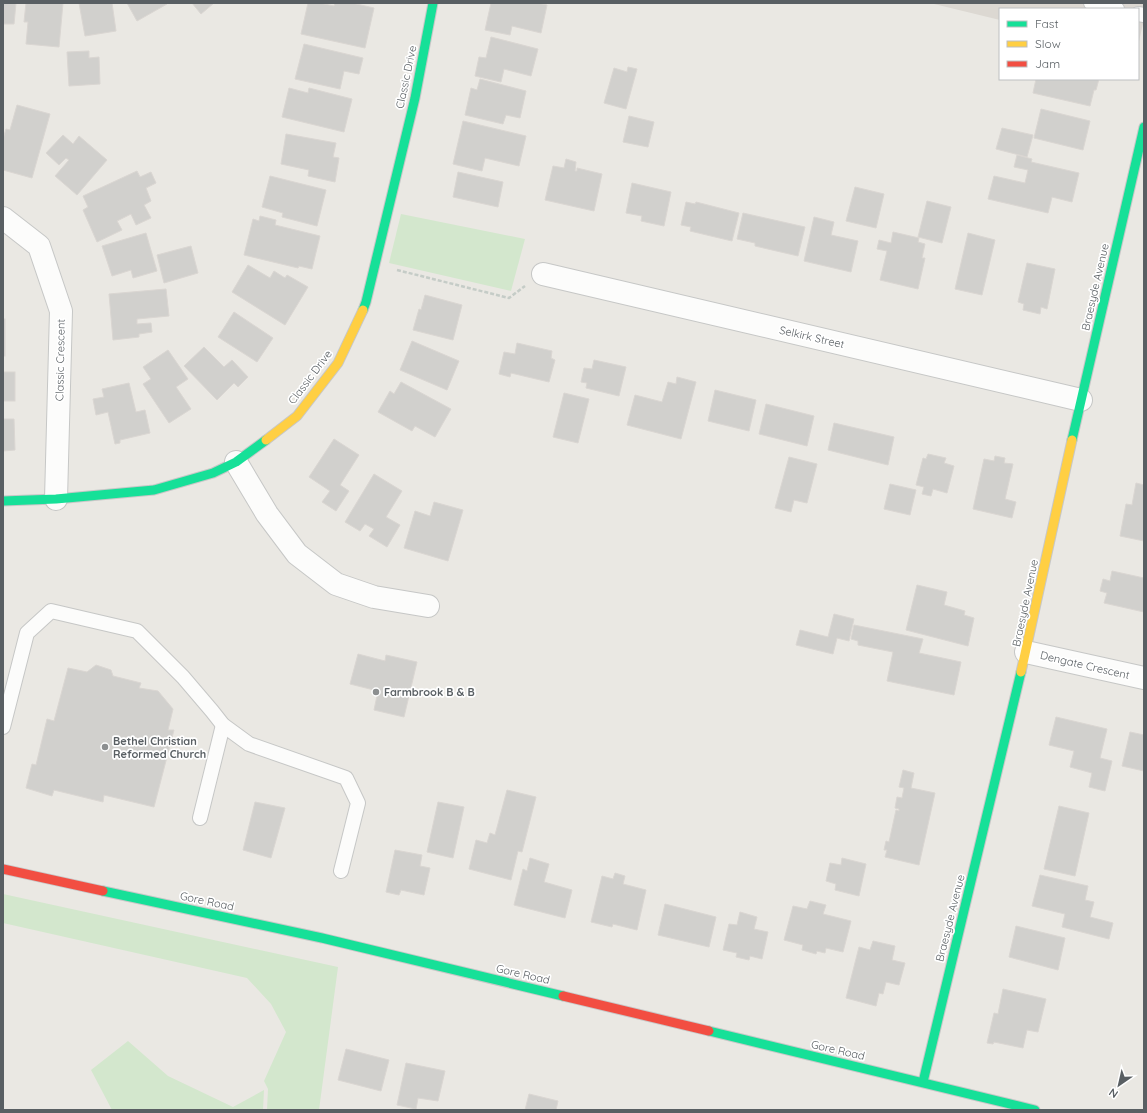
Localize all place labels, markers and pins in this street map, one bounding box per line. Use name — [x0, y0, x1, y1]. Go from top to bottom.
place label: Farmbrook B & B — [384, 685, 475, 699]
marker: Farmbrook B & B — [371, 687, 381, 697]
place label: Bethel Christian Reformed Church — [113, 734, 206, 761]
marker: Bethel Christian Reformed Church — [100, 742, 110, 752]

